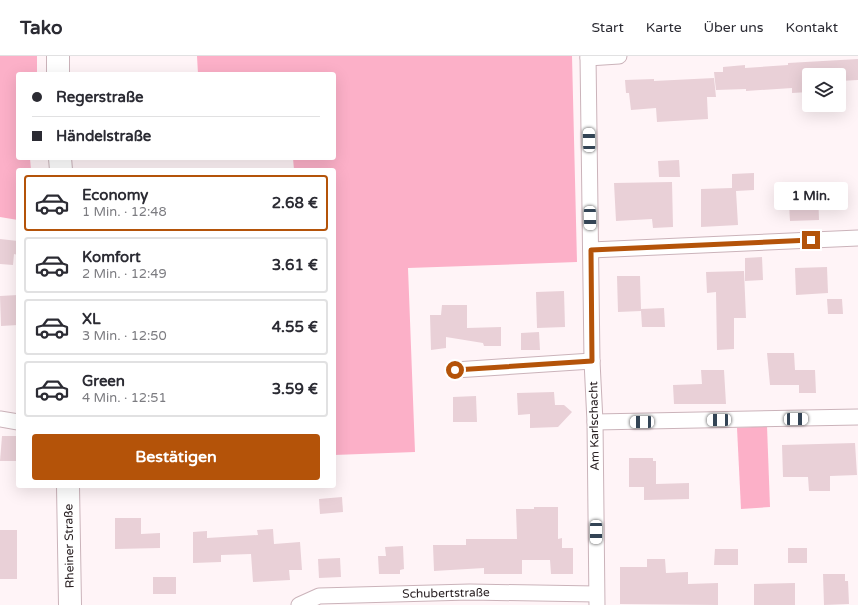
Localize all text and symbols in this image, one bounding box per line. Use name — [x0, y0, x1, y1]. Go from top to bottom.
text: Tako — [20, 17, 62, 39]
text: Start — [592, 19, 624, 36]
text: Karte — [646, 19, 682, 36]
text: Über uns — [704, 19, 764, 36]
text: Kontakt — [786, 19, 838, 36]
map controls — [802, 68, 846, 112]
button: layers — [802, 68, 846, 112]
text: Regerstraße — [56, 88, 144, 106]
text: Händelstraße — [56, 127, 151, 145]
car — [583, 128, 595, 152]
callout: 1 Min. — [774, 182, 848, 210]
icon: car — [34, 185, 70, 221]
text: Economy — [82, 186, 148, 204]
text: 1 Min. — [792, 188, 830, 204]
text: 2.68 € — [272, 194, 318, 212]
text: 1 Min. · 12:48 — [82, 204, 167, 220]
car — [584, 206, 596, 230]
route end — [802, 231, 820, 249]
icon: car — [34, 247, 70, 283]
text: Komfort — [82, 248, 141, 266]
text: 3.61 € — [272, 256, 318, 274]
text: 2 Min. · 12:49 — [82, 266, 167, 282]
icon: car — [34, 309, 70, 345]
text: XL — [82, 310, 101, 328]
text: 4.55 € — [272, 318, 318, 336]
text: 3 Min. · 12:50 — [82, 328, 167, 344]
route start — [446, 361, 464, 379]
icon: car — [34, 371, 70, 407]
text: Green — [82, 372, 125, 390]
text: 3.59 € — [272, 380, 318, 398]
street label: Am Karlschacht — [586, 381, 602, 471]
text: 4 Min. · 12:51 — [82, 390, 167, 406]
car — [784, 413, 808, 425]
car — [707, 414, 731, 426]
car — [630, 416, 654, 428]
button: Bestätigen — [32, 434, 320, 480]
street label: Rheiner Straße — [61, 503, 77, 588]
car — [590, 520, 602, 544]
street label: Schubertstraße — [402, 585, 490, 601]

